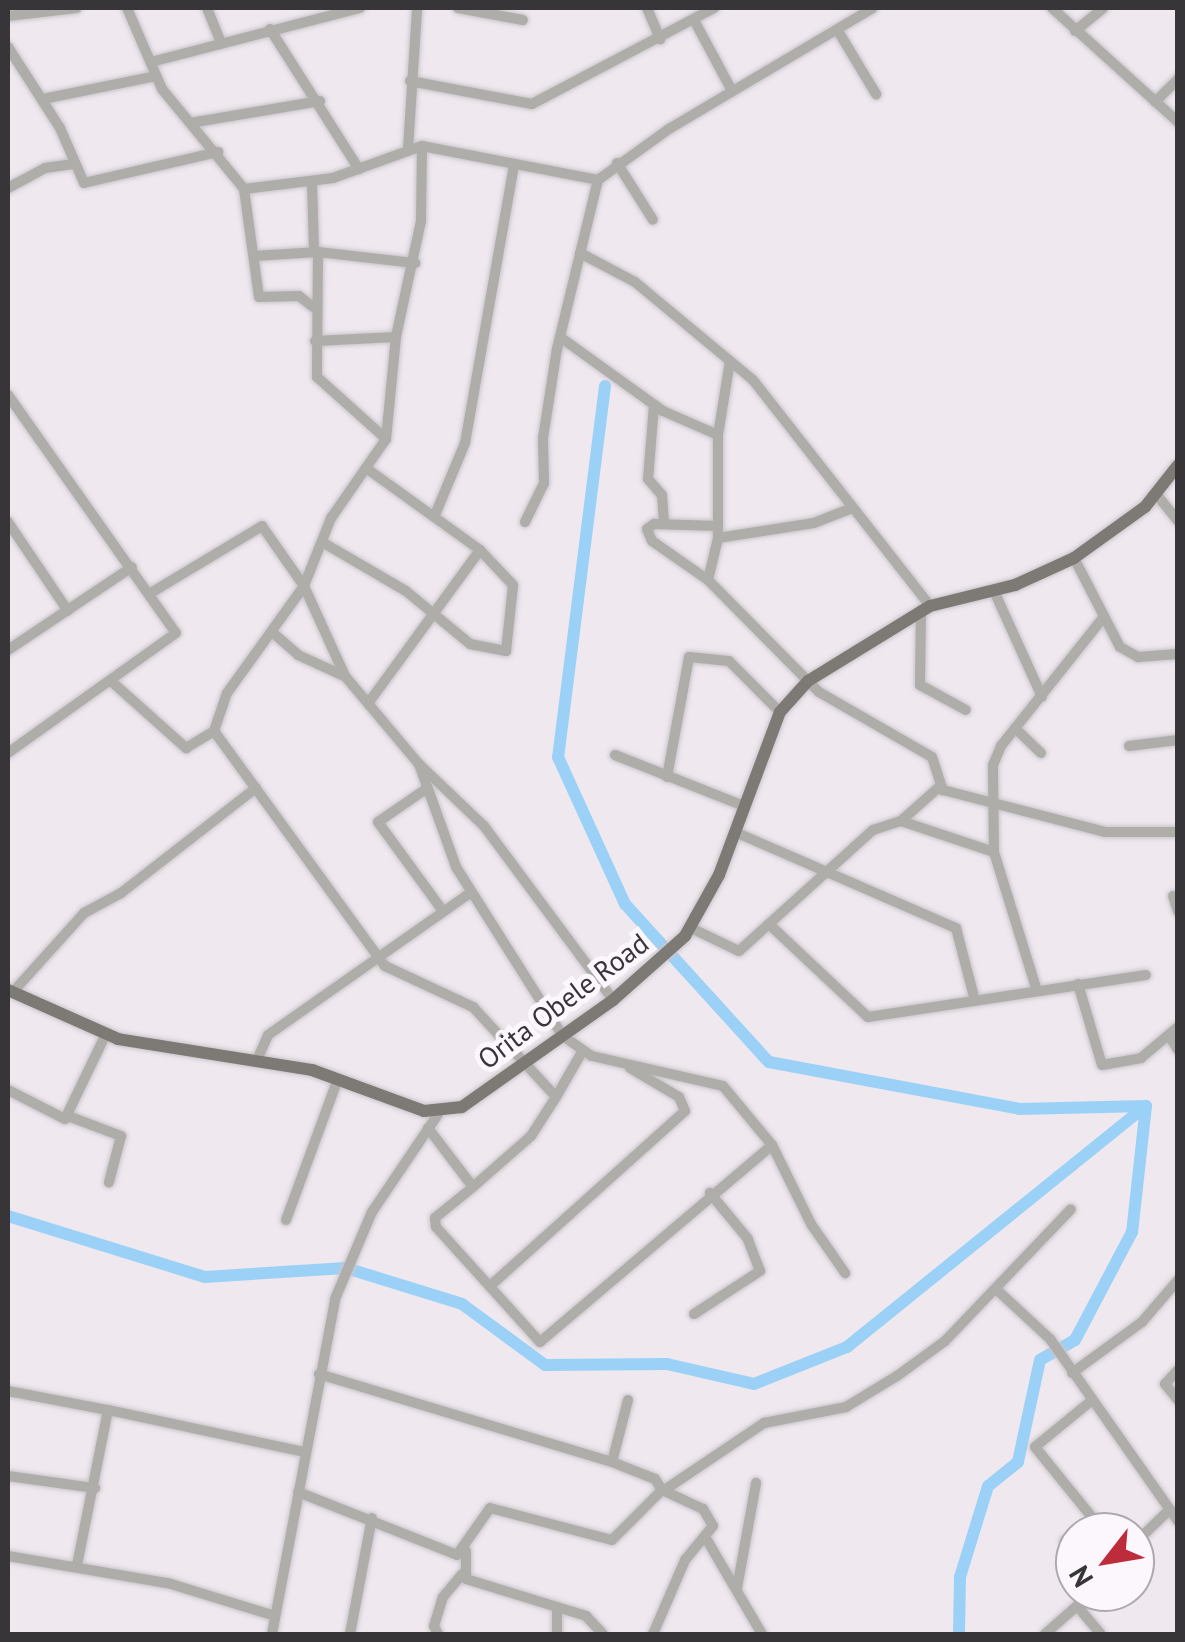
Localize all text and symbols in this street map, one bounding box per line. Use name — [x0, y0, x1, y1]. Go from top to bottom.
street label: Orita Obele Road — [471, 926, 655, 1076]
north arrow — [1055, 1512, 1155, 1612]
text: N — [1060, 1559, 1101, 1594]

